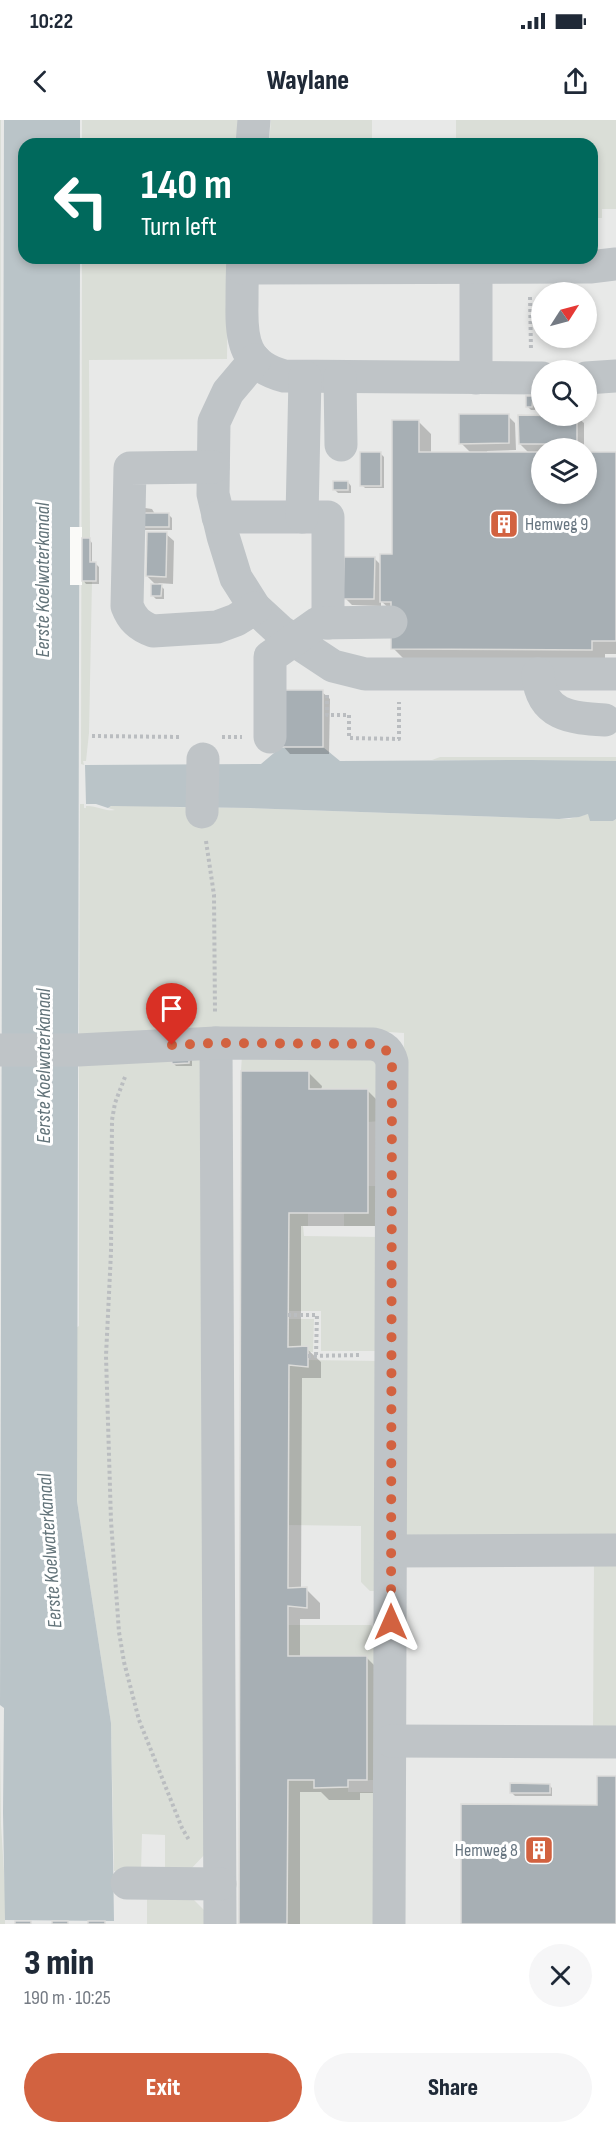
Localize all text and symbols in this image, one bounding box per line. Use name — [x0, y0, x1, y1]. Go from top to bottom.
text: 10:22 — [30, 8, 73, 35]
icon: back — [24, 65, 57, 98]
text: Waylane — [267, 65, 349, 97]
icon: share — [559, 65, 592, 98]
text: 140 m — [141, 160, 232, 211]
icon: left — [42, 162, 120, 240]
text: Turn left — [141, 211, 217, 243]
north arrow — [531, 282, 597, 348]
map controls — [531, 282, 597, 504]
button: search — [531, 360, 597, 426]
button: layers — [531, 438, 597, 504]
water label: Eerste Koelwaterkanaal — [31, 501, 55, 658]
building icon: Hemweg 9 — [488, 508, 520, 540]
place label: Hemweg 9 — [525, 514, 588, 535]
pin — [146, 983, 197, 1045]
water label: Eerste Koelwaterkanaal — [32, 987, 56, 1144]
icon: arrive — [155, 992, 188, 1025]
water label: Eerste Koelwaterkanaal — [33, 1471, 67, 1629]
position arrow — [359, 1590, 423, 1654]
building icon: Hemweg 8 — [523, 1834, 555, 1866]
place label: Hemweg 8 — [455, 1840, 518, 1861]
text: 3 min — [24, 1942, 94, 1985]
button: close — [529, 1944, 592, 2007]
text: 190 m · 10:25 — [24, 1986, 111, 2010]
button: Exit — [24, 2053, 302, 2122]
button: Share — [314, 2053, 592, 2122]

